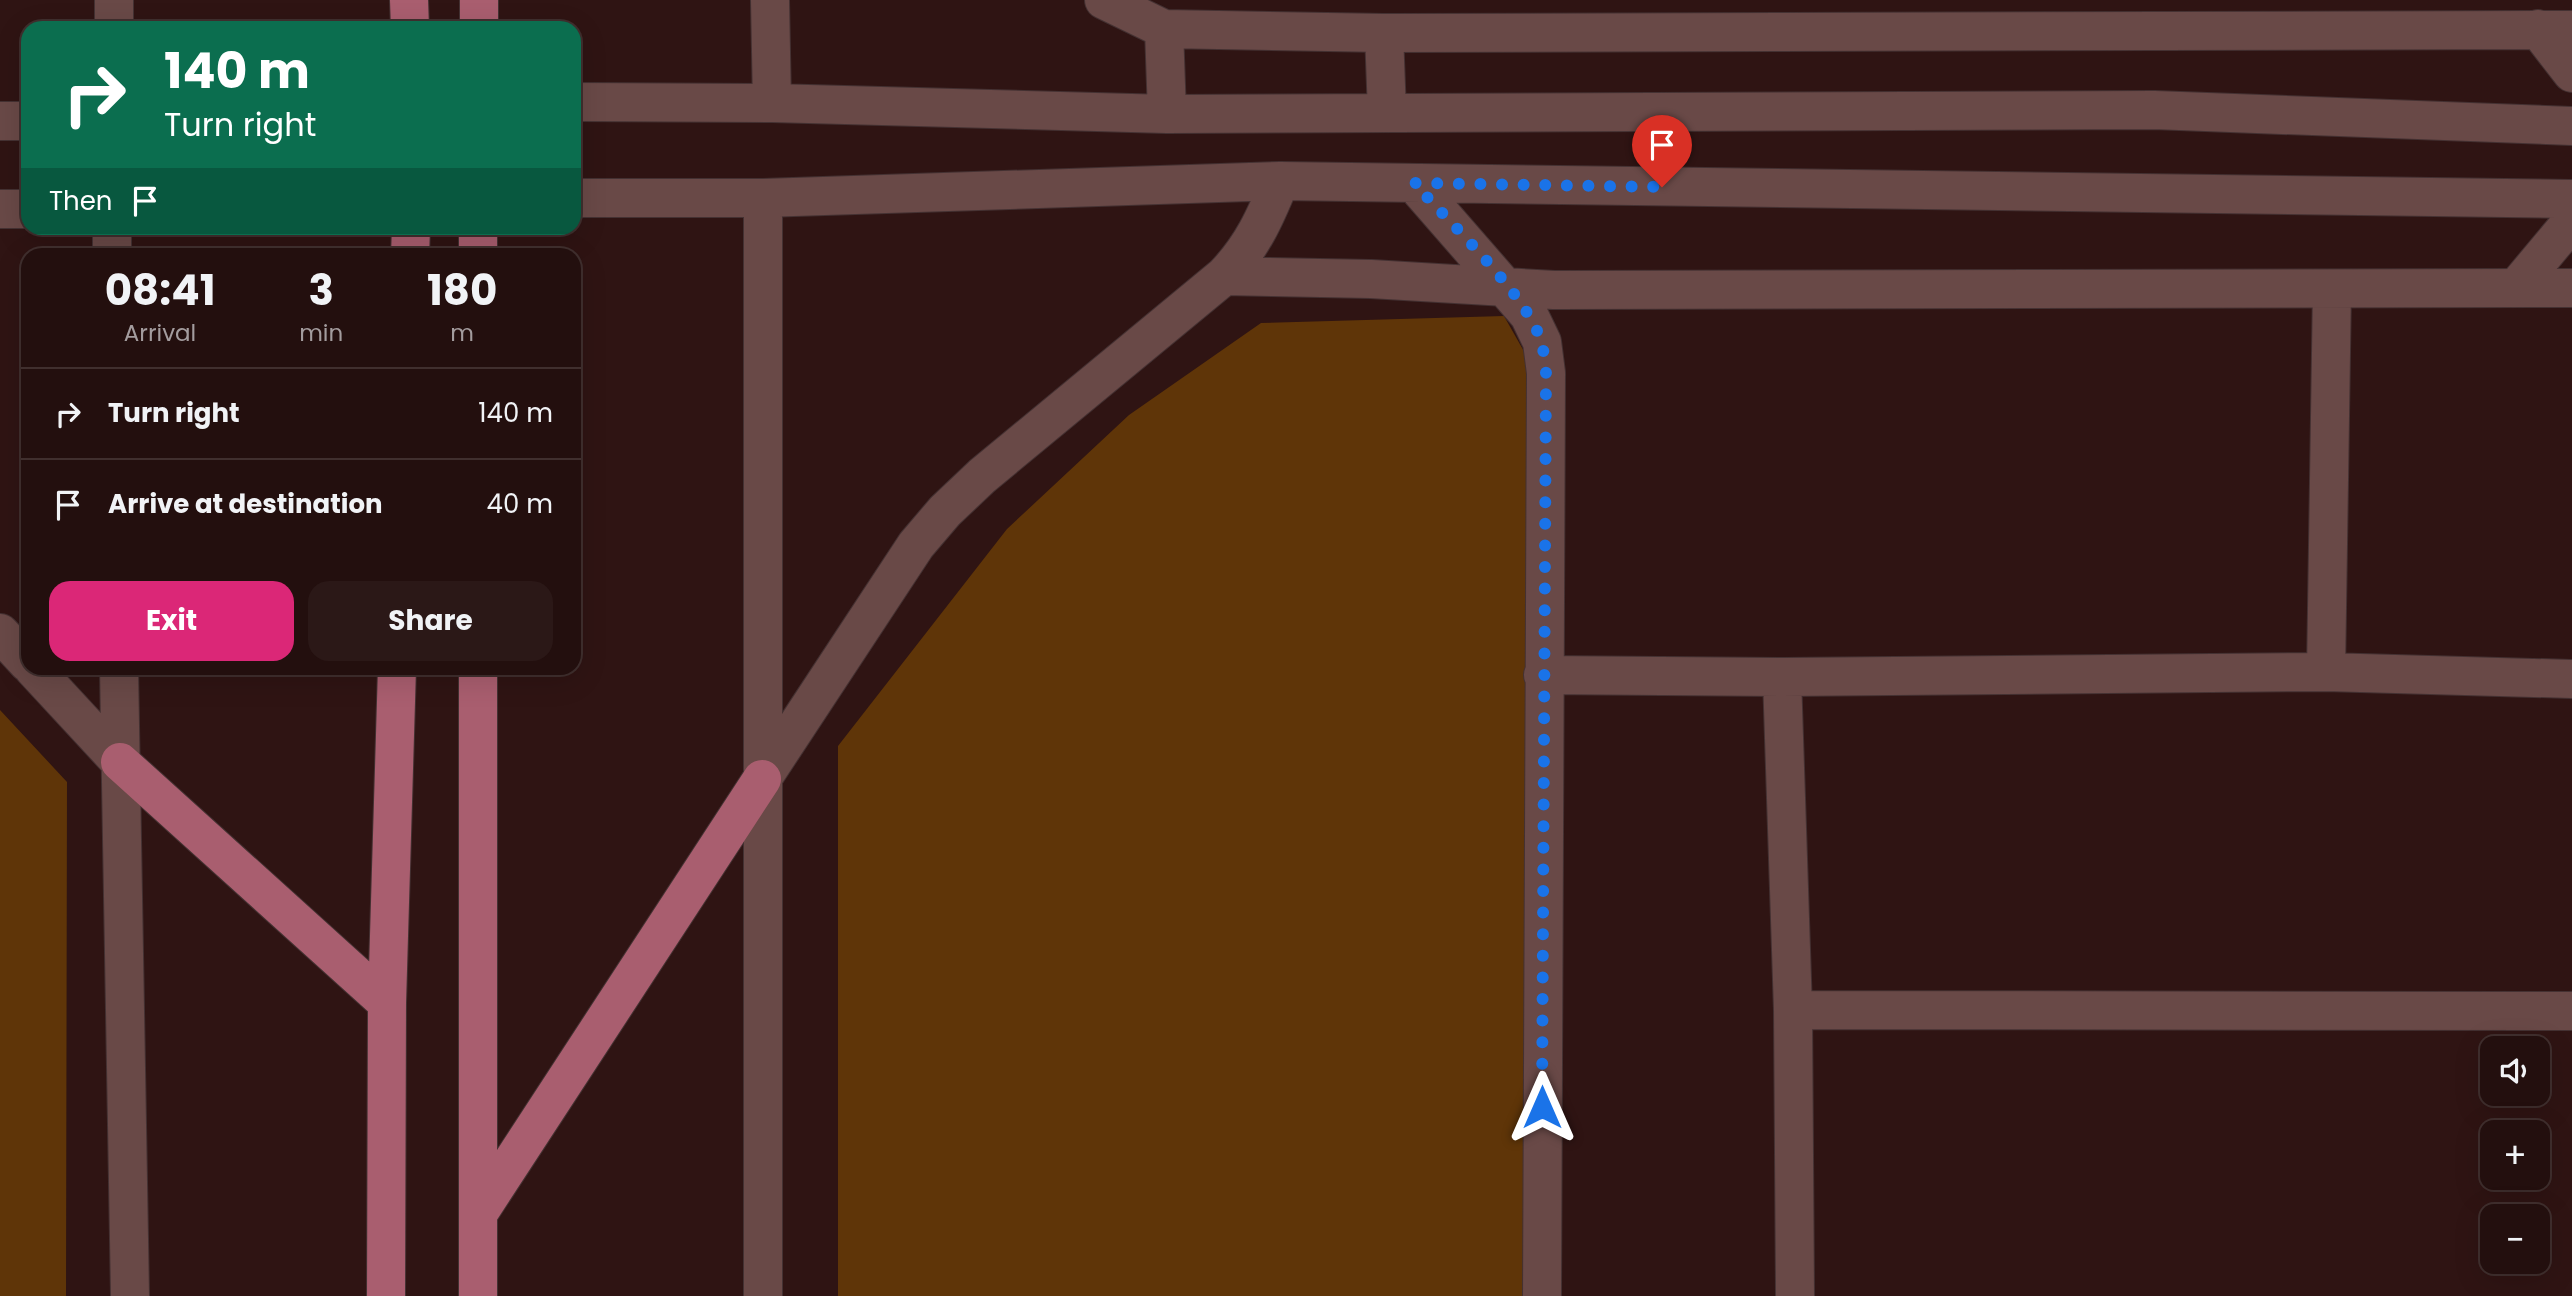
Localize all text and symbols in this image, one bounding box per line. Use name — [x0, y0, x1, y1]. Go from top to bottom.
text: 140 m — [164, 37, 310, 105]
icon: right — [49, 49, 140, 140]
text: Turn right — [164, 102, 316, 147]
pin — [1632, 115, 1692, 187]
icon: arrive — [1643, 126, 1681, 164]
icon: arrive — [126, 182, 164, 220]
text: Then — [49, 183, 112, 219]
text: 08:41 — [105, 261, 215, 320]
text: 3 — [308, 261, 334, 320]
text: 180 — [427, 261, 497, 320]
text: Arrival — [124, 317, 196, 349]
text: min — [299, 317, 343, 349]
text: m — [450, 317, 474, 349]
icon: right — [49, 395, 87, 433]
text: Turn right — [108, 395, 240, 431]
text: 140 m — [478, 395, 553, 431]
icon: arrive — [49, 486, 87, 524]
text: Arrive at destination — [108, 486, 383, 522]
text: 40 m — [487, 486, 553, 522]
button: Exit — [49, 581, 294, 661]
button: Share — [308, 581, 553, 661]
map controls — [2480, 1036, 2550, 1274]
button: sound — [2480, 1036, 2550, 1106]
position arrow — [1505, 1070, 1579, 1144]
button: + — [2480, 1120, 2550, 1190]
button: − — [2480, 1204, 2550, 1274]

